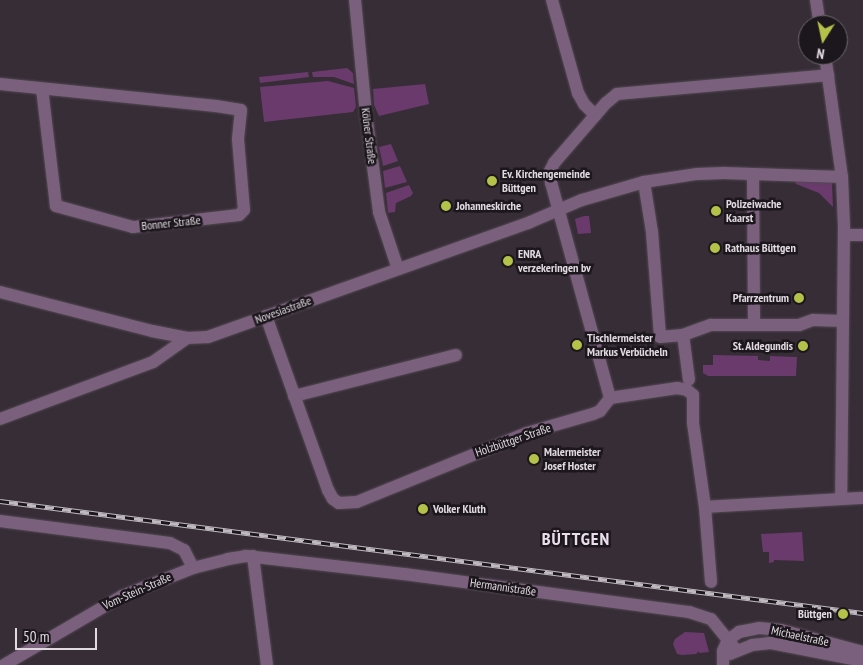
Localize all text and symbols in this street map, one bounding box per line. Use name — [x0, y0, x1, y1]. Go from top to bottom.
north arrow — [798, 15, 848, 65]
text: N — [815, 44, 826, 63]
street label: Kölner Straße — [358, 107, 380, 165]
place label: Ev. Kirchengemeinde Büttgen — [502, 167, 591, 195]
marker: Ev. Kirchengemeinde Büttgen — [486, 175, 498, 187]
place label: Polizeiwache Kaarst — [726, 197, 781, 225]
place label: Johanneskirche — [456, 199, 521, 213]
marker: Johanneskirche — [440, 200, 452, 212]
marker: Polizeiwache Kaarst — [710, 205, 722, 217]
street label: Bonner Straße — [141, 213, 201, 233]
place label: Rathaus Büttgen — [725, 241, 796, 255]
marker: Rathaus Büttgen — [709, 242, 721, 254]
place label: ENRA verzekeringen bv — [518, 247, 591, 275]
marker: ENRA verzekeringen bv — [502, 255, 514, 267]
place label: Pfarrzentrum — [733, 291, 789, 305]
marker: Pfarrzentrum — [793, 292, 805, 304]
street label: Novesiastraße — [253, 293, 313, 327]
place label: Tischlermeister Markus Verbücheln — [587, 331, 668, 359]
marker: Tischlermeister Markus Verbücheln — [571, 339, 583, 351]
place label: St. Aldegundis — [732, 339, 793, 353]
marker: St. Aldegundis — [797, 340, 809, 352]
street label: Holzbüttger Straße — [473, 420, 553, 460]
place label: Malermeister Josef Hoster — [544, 445, 601, 473]
marker: Malermeister Josef Hoster — [528, 453, 540, 465]
place label: Volker Kluth — [433, 502, 486, 516]
marker: Volker Kluth — [417, 503, 429, 515]
district label: BÜTTGEN — [541, 528, 611, 550]
street label: Vom-Stein-Straße — [101, 569, 173, 613]
street label: Hermannistraße — [469, 575, 537, 599]
place label: Büttgen — [798, 607, 832, 621]
marker: Büttgen — [836, 607, 850, 621]
scale bar — [18, 618, 100, 650]
street label: Michaelstraße — [770, 623, 830, 649]
text: 50 m — [23, 627, 49, 646]

